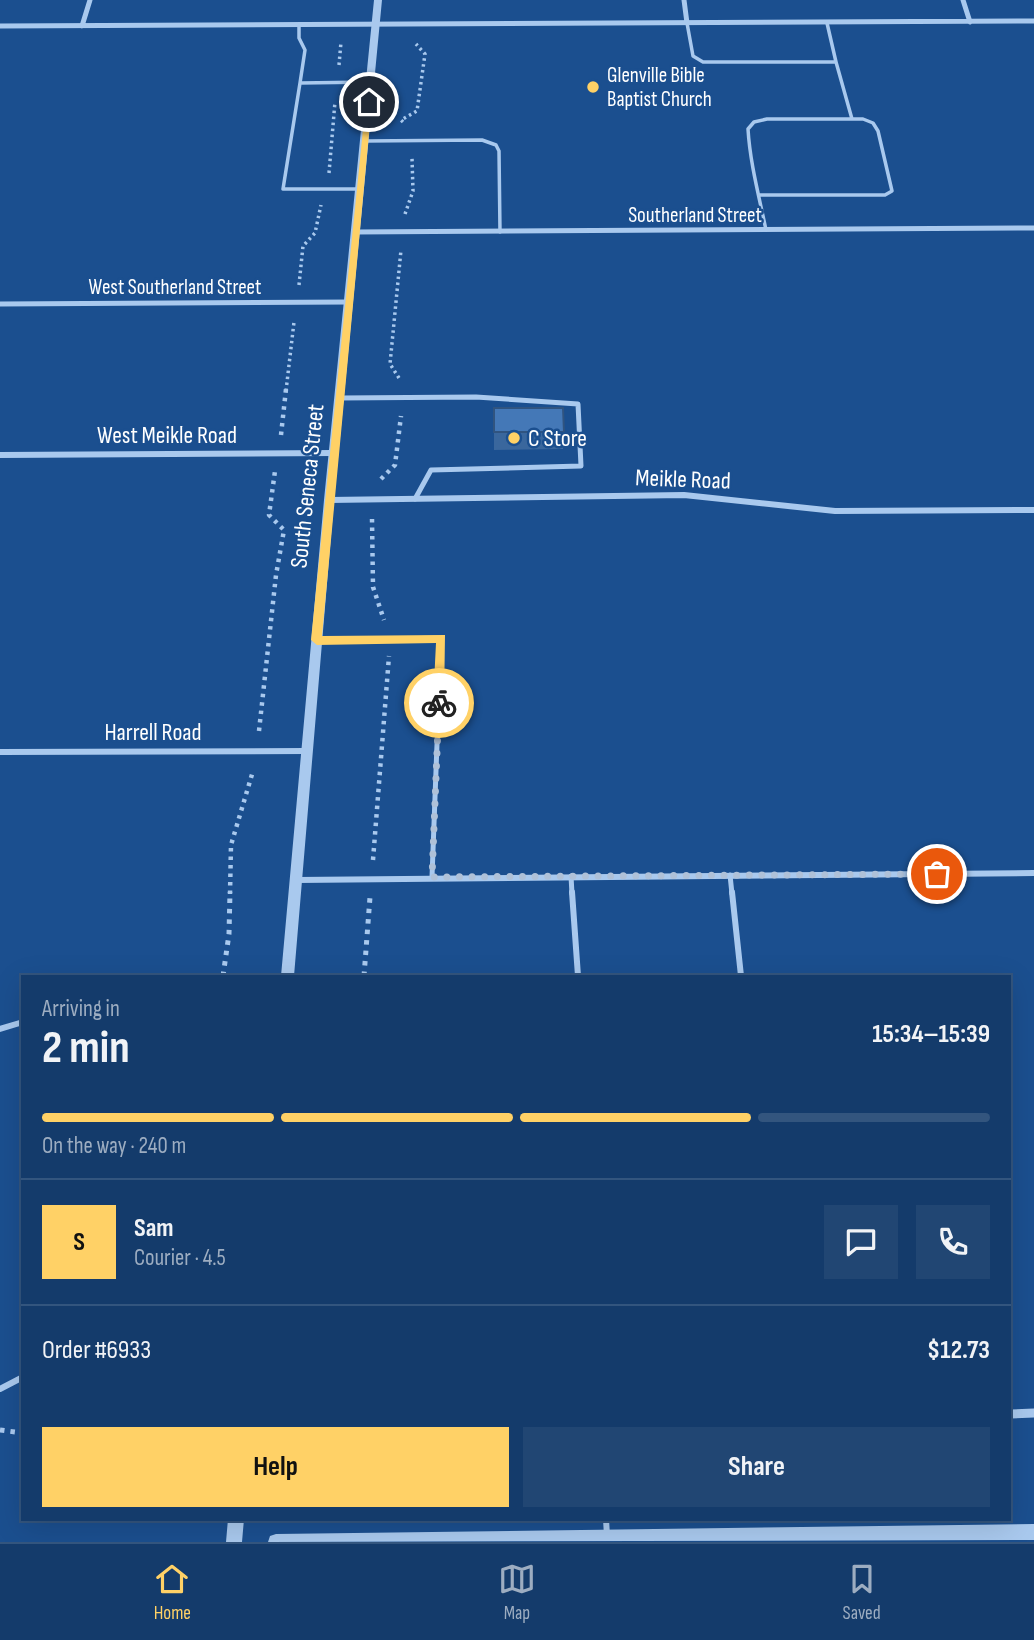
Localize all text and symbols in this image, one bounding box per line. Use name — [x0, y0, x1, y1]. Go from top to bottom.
place label: Glenville Bible Baptist Church — [607, 63, 712, 112]
pin — [339, 72, 399, 132]
marker: Glenville Bible Baptist Church — [585, 79, 601, 95]
icon: home — [350, 83, 388, 121]
street label: Southerland Street — [628, 203, 762, 228]
street label: West Southerland Street — [89, 275, 261, 300]
street label: South Seneca Street — [284, 403, 331, 569]
street label: West Meikle Road — [97, 421, 237, 450]
place label: C Store — [528, 424, 587, 453]
marker: C Store — [506, 430, 522, 446]
street label: Meikle Road — [635, 463, 731, 496]
courier — [404, 668, 474, 738]
icon: bike — [420, 684, 458, 722]
street label: Harrell Road — [104, 718, 202, 747]
pin — [907, 844, 967, 904]
icon: bag — [918, 855, 956, 893]
text: Arriving in — [42, 995, 120, 1023]
text: 15:34–15:39 — [872, 1019, 990, 1050]
text: 2 min — [42, 1021, 130, 1076]
text: On the way · 240 m — [42, 1132, 186, 1160]
button: chat — [824, 1205, 898, 1279]
button: phone — [916, 1205, 990, 1279]
text: Sam — [134, 1213, 174, 1244]
text: S — [73, 1227, 85, 1258]
text: Courier · 4.5 — [134, 1244, 226, 1272]
text: Order #6933 — [42, 1335, 151, 1366]
text: $12.73 — [927, 1335, 990, 1366]
button: Help — [42, 1427, 509, 1507]
button: Share — [523, 1427, 990, 1507]
tab: Home — [153, 1560, 191, 1625]
tab: Map — [498, 1560, 536, 1625]
tab: Saved — [843, 1560, 881, 1625]

